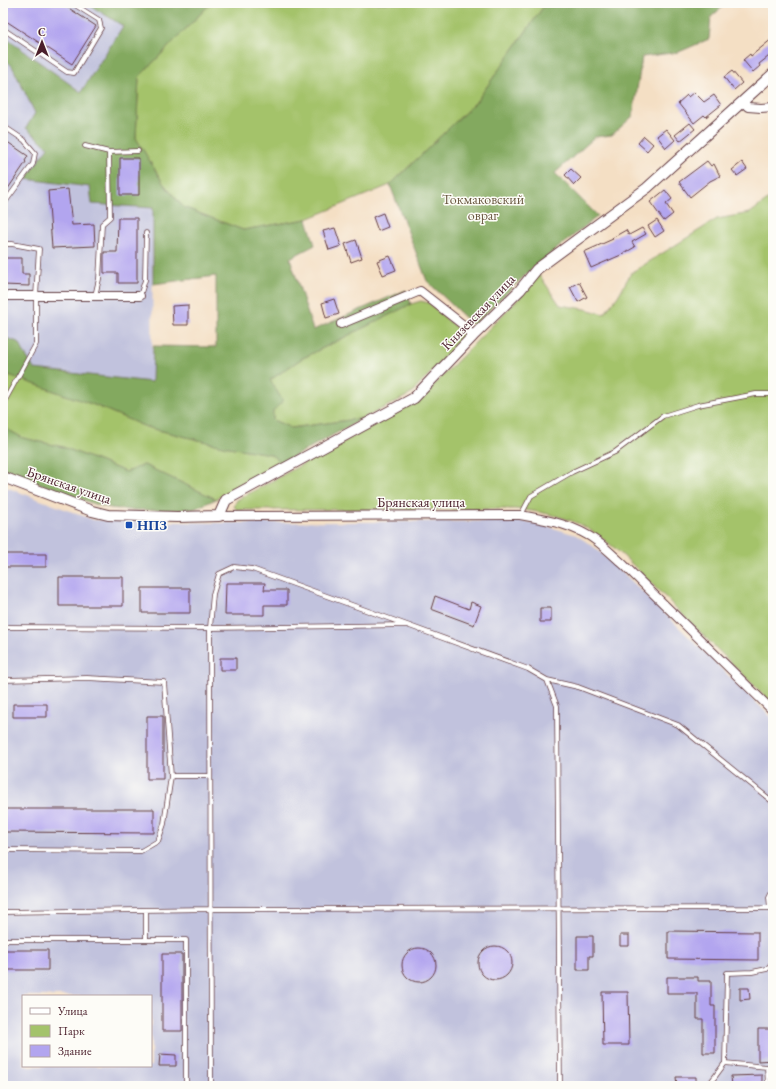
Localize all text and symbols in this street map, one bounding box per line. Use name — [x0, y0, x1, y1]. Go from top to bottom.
north arrow — [22, 22, 62, 62]
text: С — [38, 25, 46, 39]
park label: Токмаковский овраг — [442, 190, 525, 224]
street label: Князевская улица — [437, 270, 519, 354]
street label: Брянская улица — [24, 462, 114, 508]
street label: Брянская улица — [377, 493, 465, 511]
place label: НПЗ — [137, 516, 167, 534]
marker: НПЗ — [124, 520, 134, 530]
legend — [22, 995, 152, 1067]
text: Улица — [57, 1003, 88, 1019]
text: Парк — [58, 1023, 85, 1039]
text: Здание — [58, 1043, 92, 1059]

